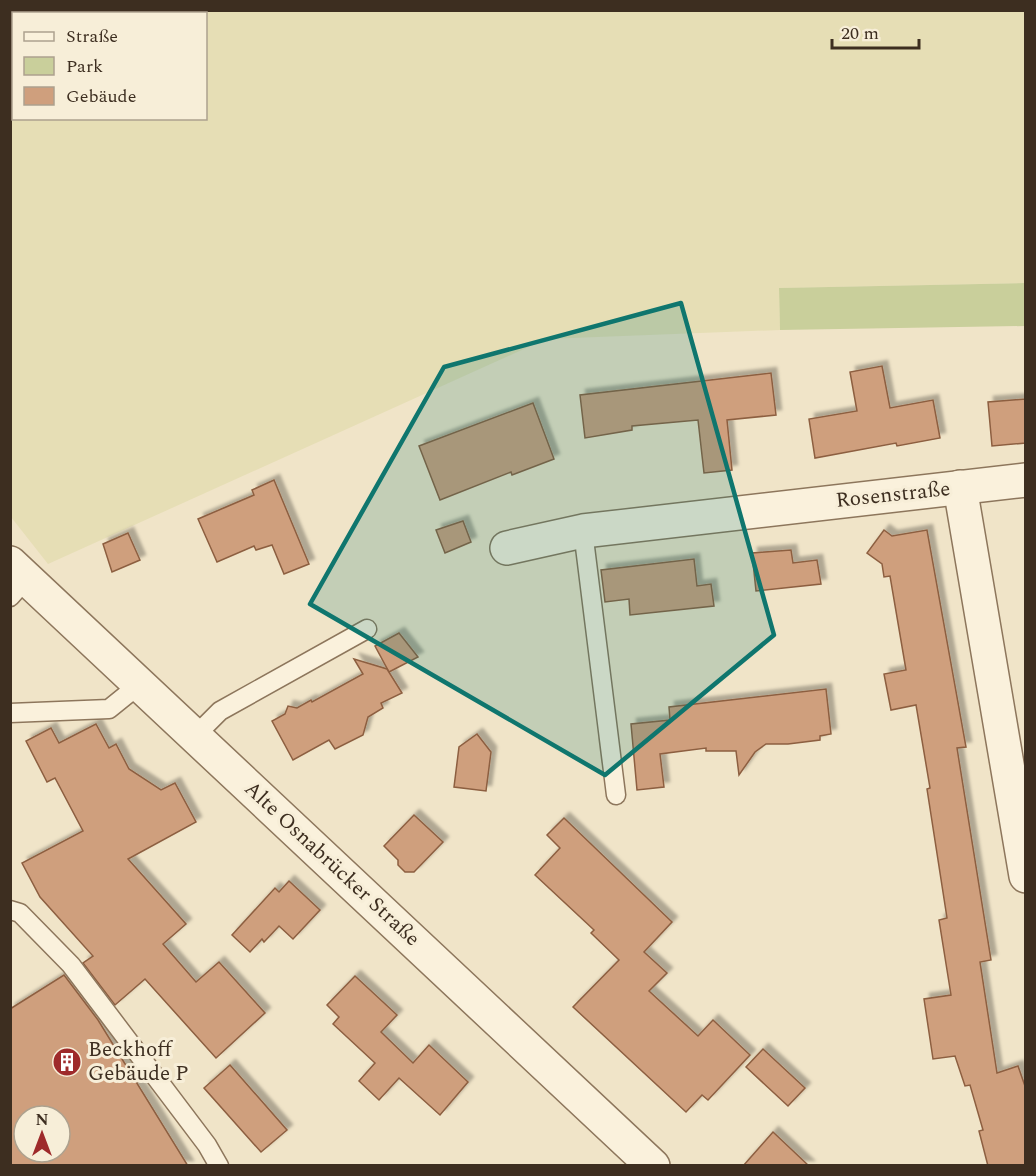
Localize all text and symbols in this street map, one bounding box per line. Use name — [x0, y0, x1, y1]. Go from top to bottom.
legend — [12, 12, 207, 120]
scale bar — [832, 12, 919, 50]
text: 20 m — [841, 20, 879, 47]
text: Straße — [66, 23, 118, 50]
text: Park — [66, 53, 103, 80]
text: Gebäude — [66, 83, 136, 110]
street label: Rosenstraße — [834, 473, 952, 517]
street label: Alte Osnabrücker Straße — [237, 774, 427, 954]
place label: Beckhoff Gebäude P — [88, 1034, 189, 1090]
building icon: Beckhoff Gebäude P — [51, 1046, 83, 1078]
north arrow — [12, 1104, 72, 1164]
text: N — [35, 1108, 49, 1132]

